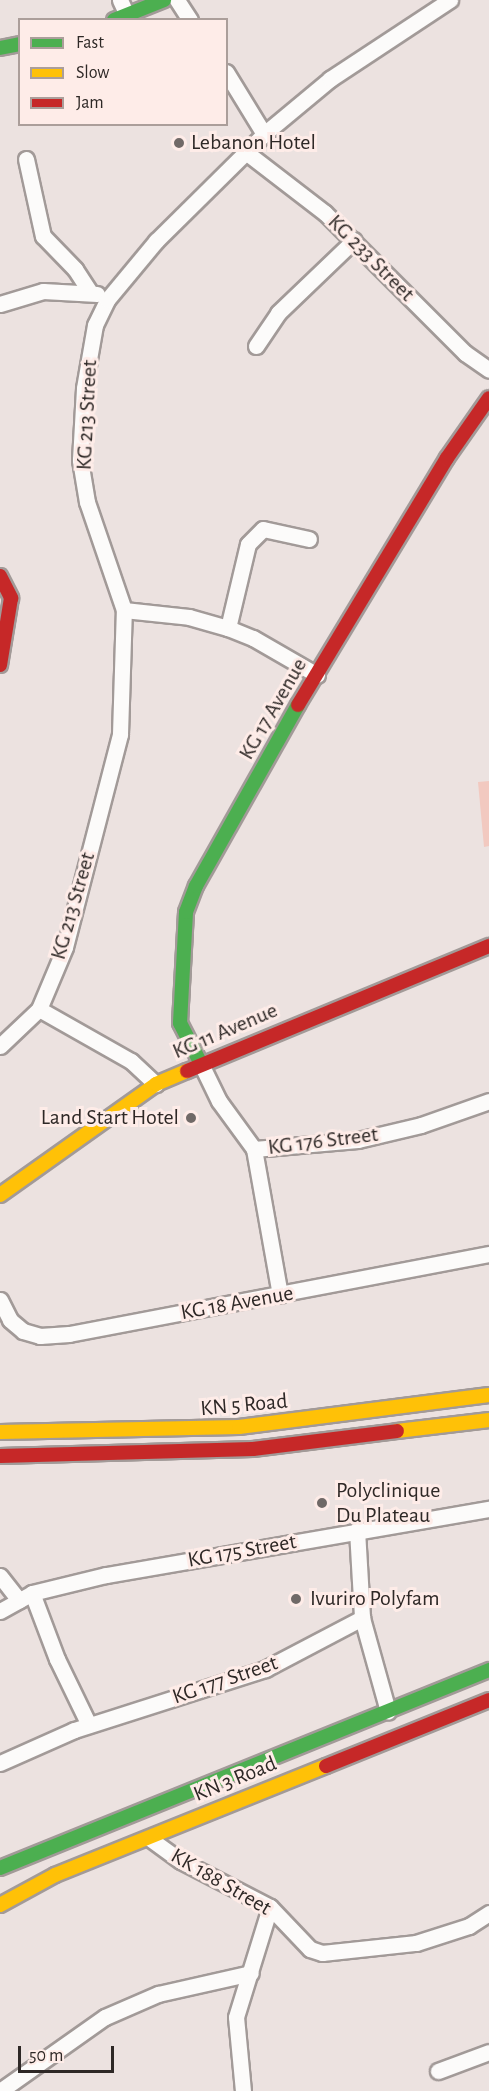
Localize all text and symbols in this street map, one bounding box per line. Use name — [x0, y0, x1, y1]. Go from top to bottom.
legend — [18, 18, 228, 126]
text: Fast — [76, 34, 104, 52]
text: Slow — [76, 64, 109, 82]
text: Jam — [76, 94, 104, 112]
place label: Lebanon Hotel — [191, 130, 316, 156]
marker: Lebanon Hotel — [172, 136, 186, 150]
street label: KG 233 Street — [322, 209, 420, 307]
street label: KG 213 Street — [71, 359, 103, 471]
street label: KG 17 Avenue — [233, 654, 313, 764]
street label: KG 213 Street — [45, 849, 101, 963]
street label: KG 11 Avenue — [169, 997, 281, 1065]
place label: Land Start Hotel — [41, 1105, 179, 1131]
marker: Land Start Hotel — [184, 1111, 198, 1125]
street label: KG 176 Street — [266, 1121, 380, 1161]
street label: KG 18 Avenue — [179, 1280, 295, 1326]
street label: KN 5 Road — [199, 1388, 289, 1422]
place label: Polyclinique Du Plateau — [336, 1477, 440, 1528]
marker: Polyclinique Du Plateau — [313, 1494, 331, 1512]
street label: KG 175 Street — [186, 1528, 298, 1574]
place label: Ivuriro Polyfam — [310, 1586, 440, 1612]
marker: Ivuriro Polyfam — [287, 1590, 305, 1608]
street label: KG 177 Street — [169, 1650, 281, 1710]
street label: KN 3 Road — [190, 1750, 280, 1808]
street label: KK 188 Street — [166, 1843, 276, 1921]
scale bar — [21, 2034, 117, 2072]
text: 50 m — [29, 2047, 63, 2065]

